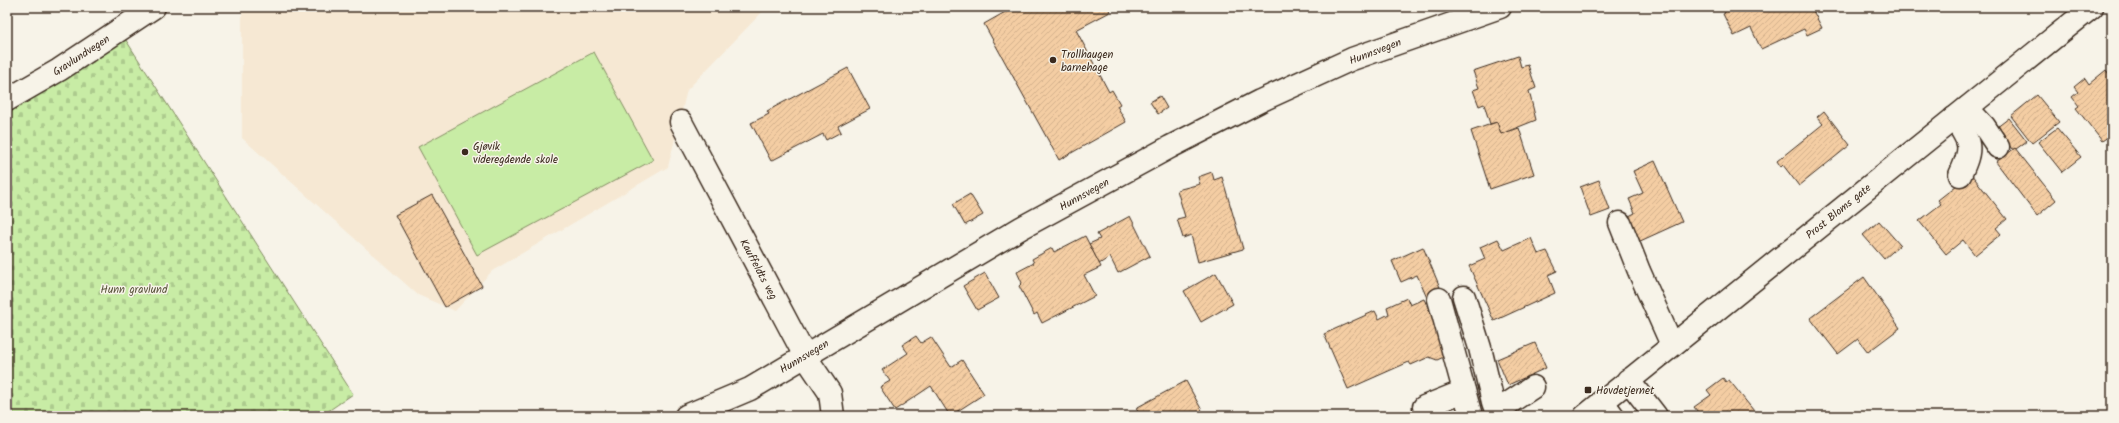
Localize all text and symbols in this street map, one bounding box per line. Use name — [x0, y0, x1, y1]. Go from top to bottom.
street label: Gravlundvegen — [49, 30, 114, 81]
street label: Hunnsvegen — [1347, 34, 1404, 70]
place label: Trollhaugen barnehage — [1061, 46, 1113, 77]
marker: Trollhaugen barnehage — [1048, 55, 1058, 65]
place label: Gjøvik videregående skole — [473, 138, 558, 169]
marker: Gjøvik videregående skole — [460, 147, 470, 157]
street label: Hunnsvegen — [1056, 174, 1113, 216]
street label: Prost Bloms gate — [1802, 180, 1875, 244]
street label: Kauffeldts veg — [735, 236, 782, 303]
park label: Hunn gravlund — [101, 281, 168, 299]
street label: Hunnsvegen — [776, 335, 833, 379]
place label: Hovdetjernet — [1596, 382, 1655, 400]
marker: Hovdetjernet — [1583, 385, 1593, 395]

